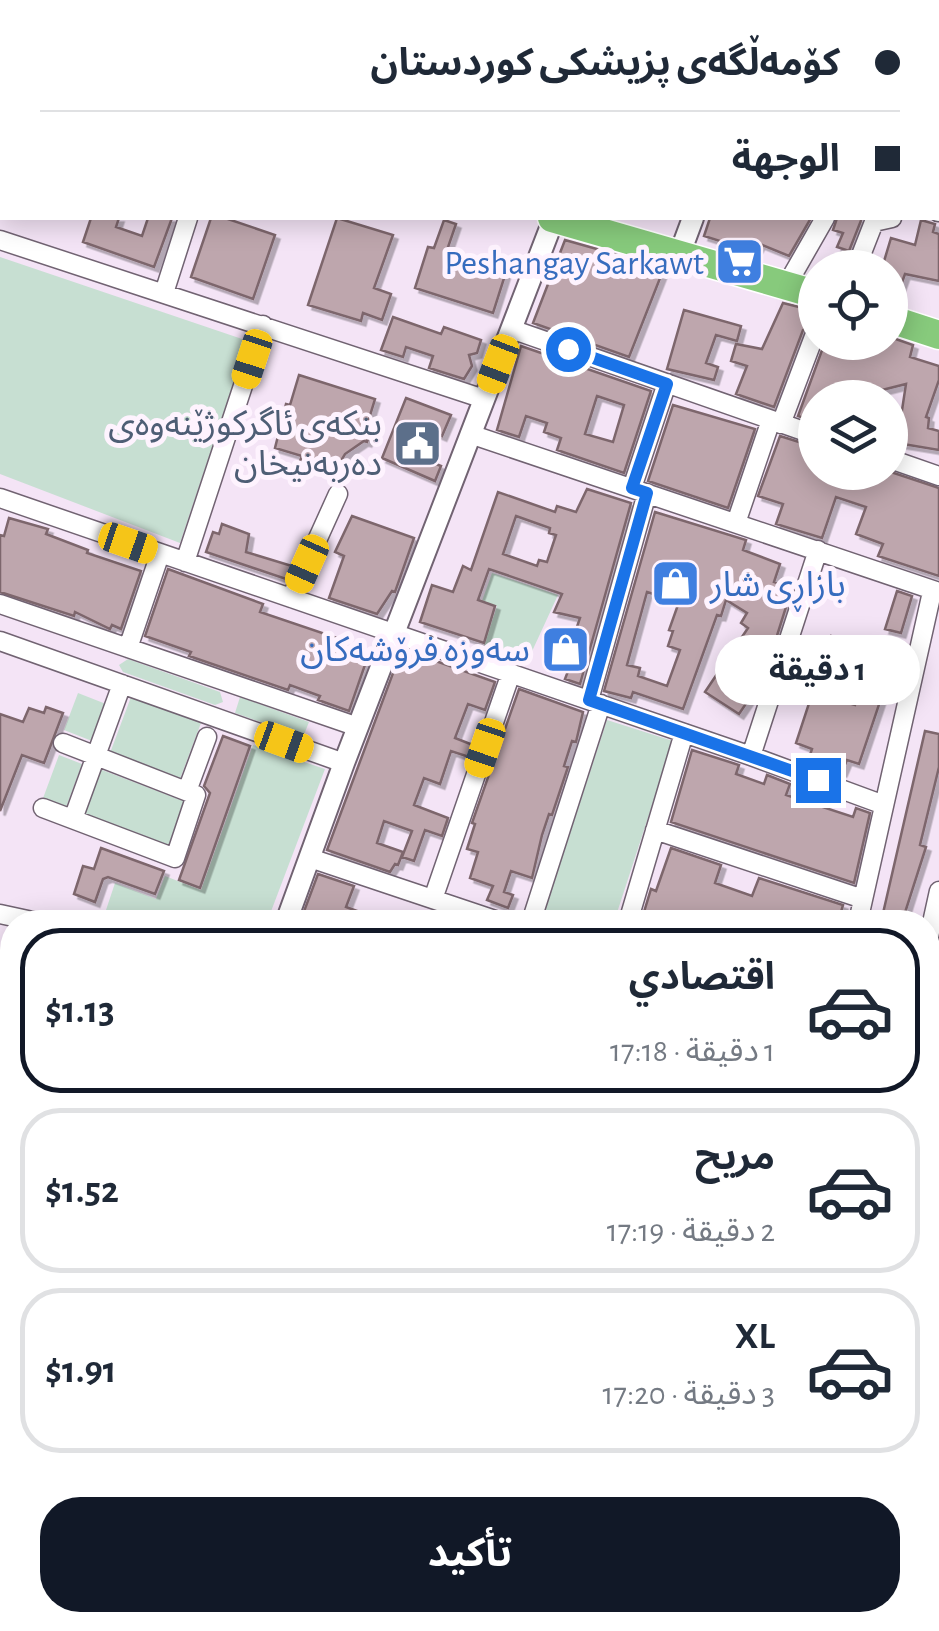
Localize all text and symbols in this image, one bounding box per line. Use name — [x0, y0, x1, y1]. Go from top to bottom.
text: كۆمەڵگەی پزیشكی كوردستان — [370, 45, 840, 83]
text: الوجهة — [732, 141, 840, 179]
supermarket icon: Peshangay Sarkawt — [713, 236, 765, 288]
place label: Peshangay Sarkawt — [444, 246, 704, 281]
map controls — [798, 250, 908, 490]
button: locate — [798, 250, 908, 360]
car — [228, 326, 276, 392]
route start — [546, 327, 591, 372]
car — [473, 331, 523, 397]
button: layers — [798, 380, 908, 490]
place label: بنکەی ئاگرکوژێنەوەی دەربەنیخان — [108, 406, 382, 484]
public building icon: بنکەی ئاگرکوژێنەوەی دەربەنیخان — [391, 417, 443, 469]
car — [95, 519, 161, 567]
car — [281, 530, 333, 598]
shop icon: بازاڕی شار — [649, 558, 701, 610]
place label: بازاڕی شار — [709, 568, 846, 612]
shop icon: سەوزە فرۆشەکان — [539, 623, 591, 675]
place label: سەوزە فرۆشەکان — [300, 633, 530, 670]
callout: 1 دقيقة — [716, 635, 920, 705]
text: 1 دقيقة — [769, 654, 866, 686]
car — [461, 715, 509, 781]
car — [251, 718, 317, 766]
route end — [796, 758, 841, 803]
text: اقتصادي — [629, 959, 775, 997]
icon: car — [805, 966, 895, 1056]
text: $1.13 — [45, 992, 115, 1030]
text: 1 دقيقة · 17:18 — [610, 1035, 775, 1067]
text: مريح — [695, 1139, 775, 1177]
icon: car — [805, 1146, 895, 1236]
text: $1.52 — [45, 1172, 119, 1210]
text: 2 دقيقة · 17:19 — [607, 1215, 775, 1247]
text: XL — [735, 1318, 775, 1356]
icon: car — [805, 1326, 895, 1416]
text: $1.91 — [45, 1352, 117, 1390]
text: 3 دقيقة · 17:20 — [603, 1378, 775, 1410]
button: تأكيد — [40, 1497, 900, 1612]

